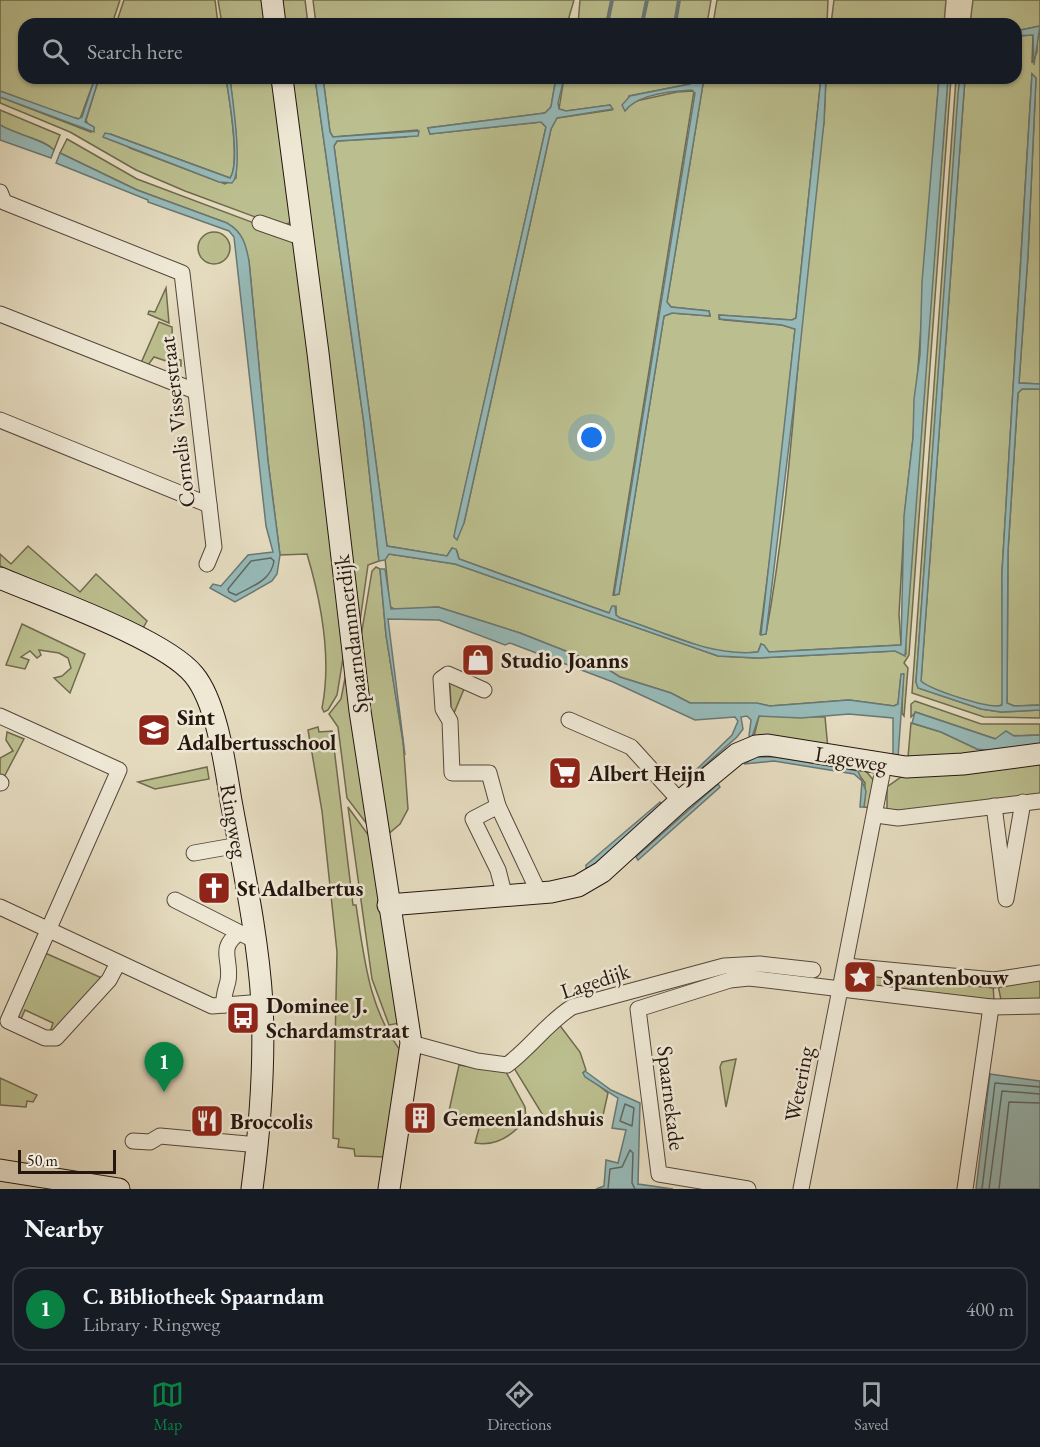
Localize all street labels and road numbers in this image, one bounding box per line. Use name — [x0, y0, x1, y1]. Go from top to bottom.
street label: Cornelis Visserstraat — [152, 335, 202, 509]
street label: Spaarndammerdijk — [327, 552, 375, 715]
street label: Lageweg — [813, 739, 889, 779]
street label: Ringweg — [213, 782, 255, 861]
street label: Lagedijk — [557, 956, 634, 1006]
street label: Spaarnekade — [650, 1044, 692, 1152]
street label: Wetering — [778, 1044, 821, 1124]

